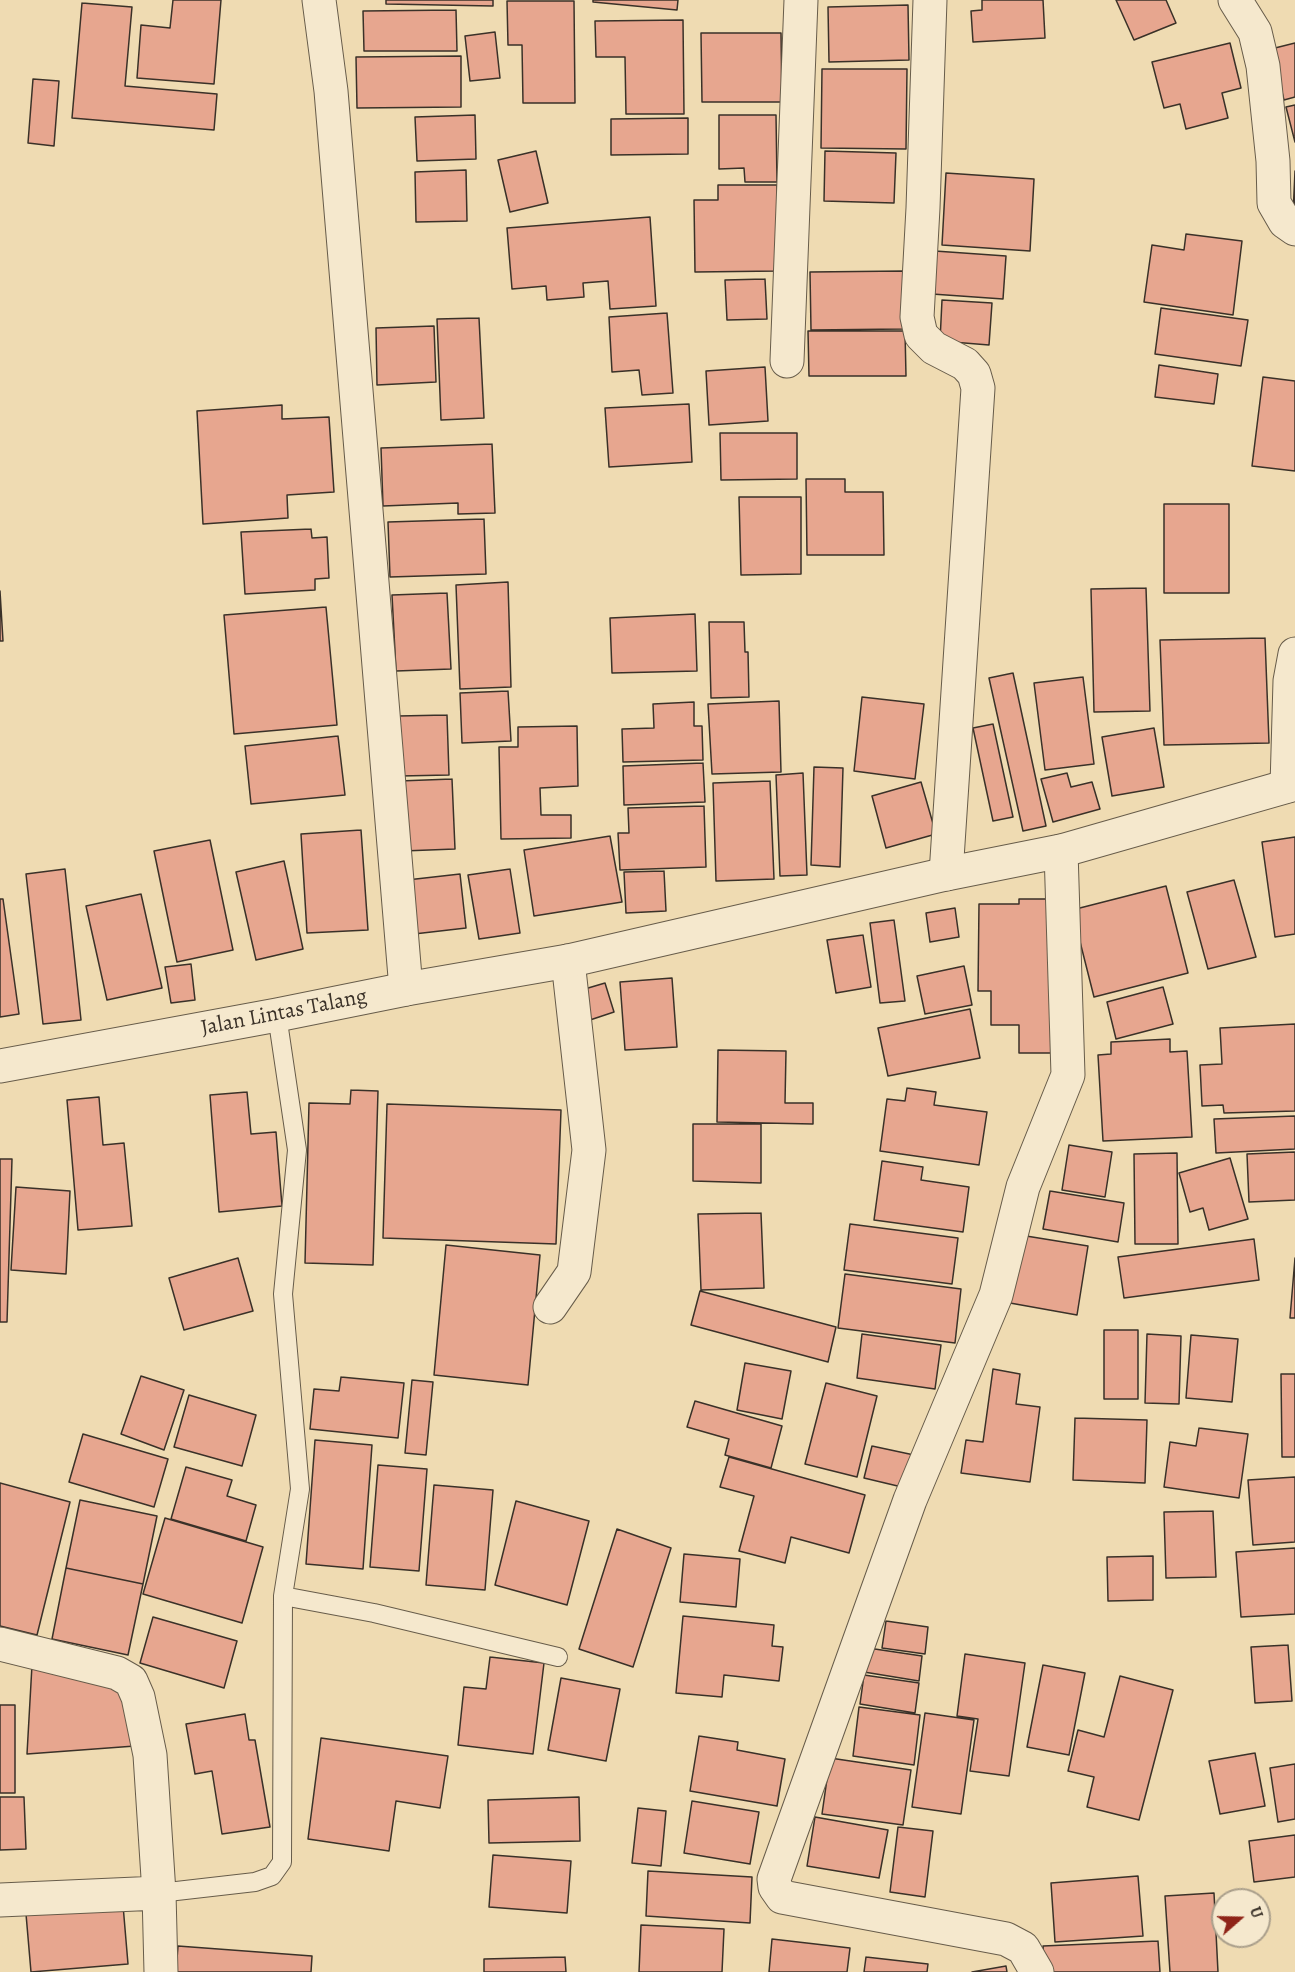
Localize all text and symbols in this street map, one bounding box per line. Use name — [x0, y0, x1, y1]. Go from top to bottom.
street label: Jalan Lintas Talang — [199, 984, 369, 1042]
north arrow — [1211, 1888, 1271, 1948]
text: U — [1244, 1904, 1268, 1921]

